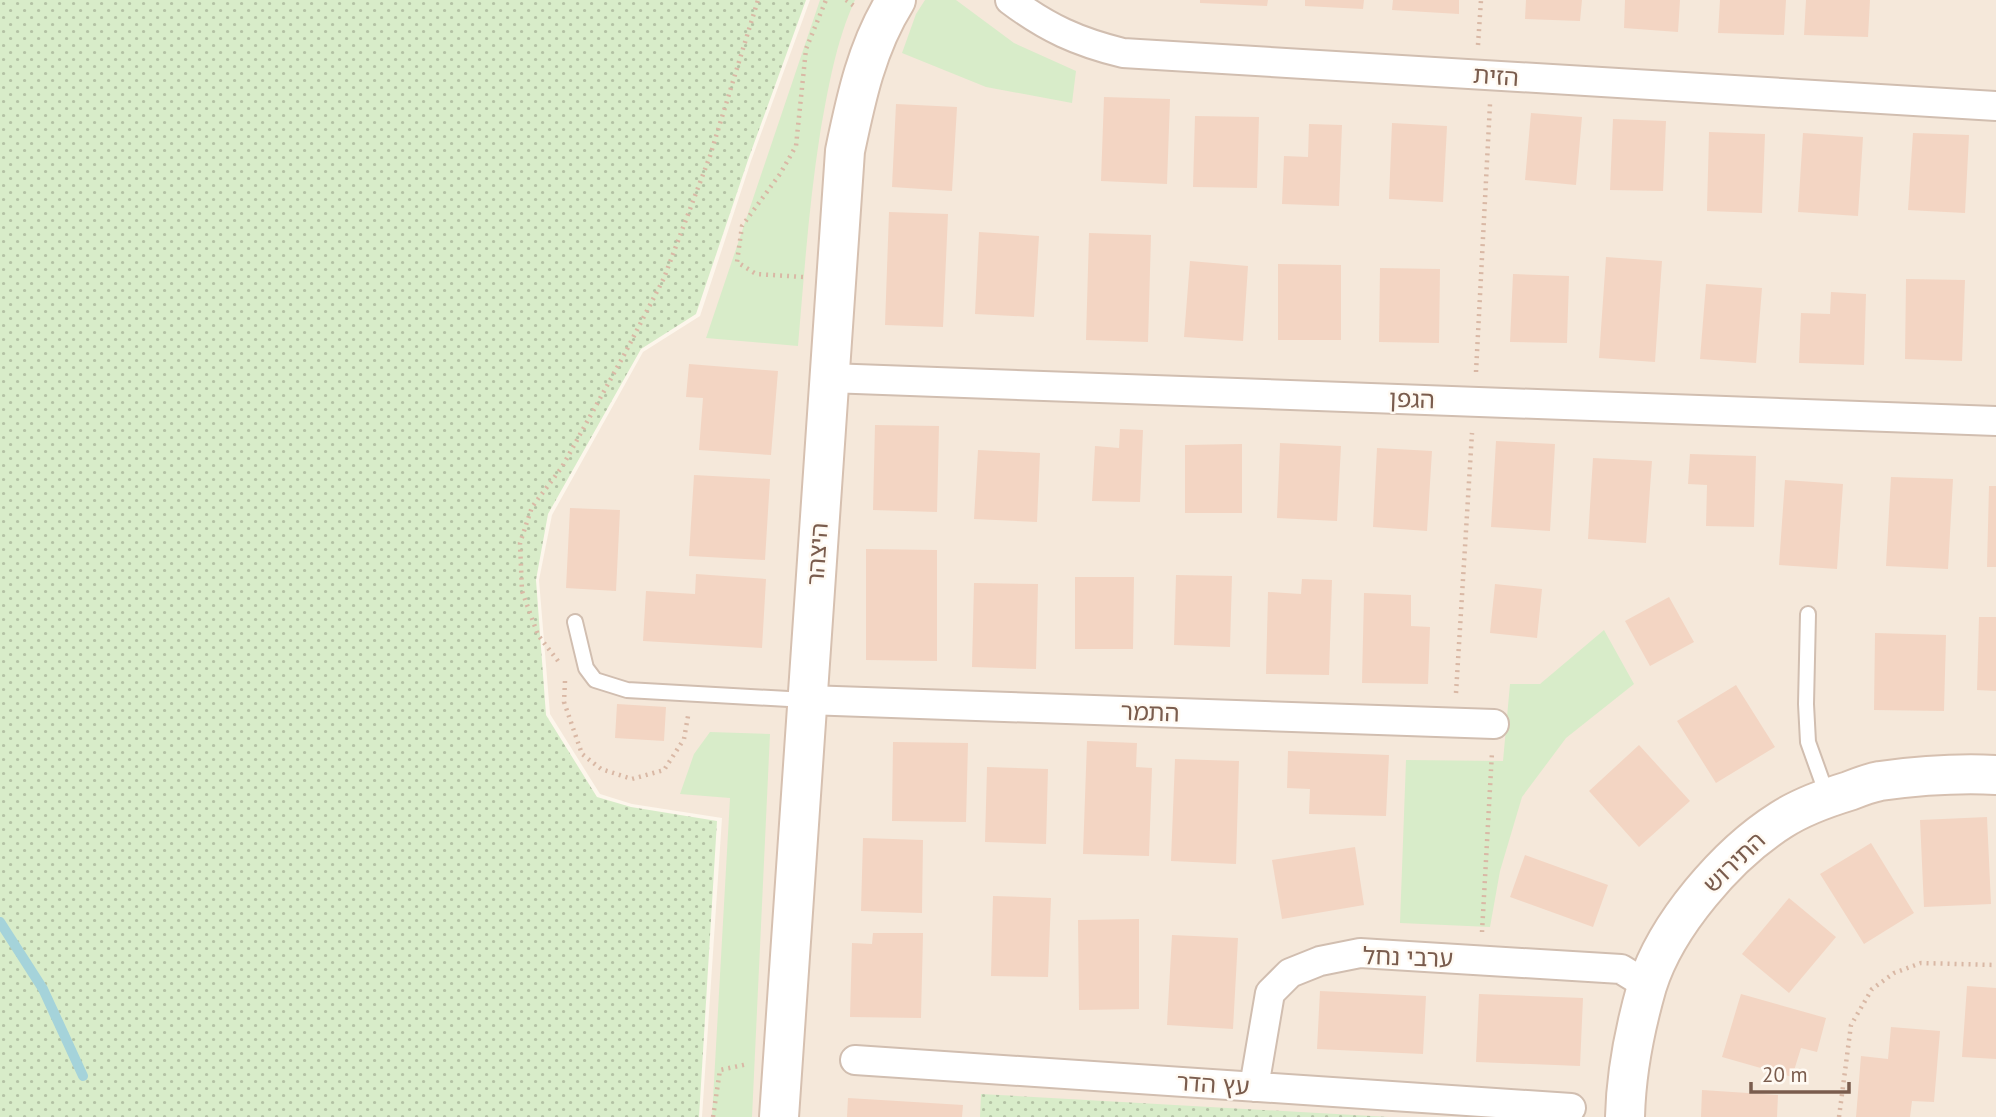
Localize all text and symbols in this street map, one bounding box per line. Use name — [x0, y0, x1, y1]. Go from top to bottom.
street label: הזית — [1472, 59, 1520, 93]
street label: הגפן — [1389, 383, 1435, 415]
street label: היצהר — [799, 521, 835, 587]
street label: התמר — [1120, 695, 1180, 729]
street label: התירוש — [1696, 825, 1772, 899]
street label: ערבי נחל — [1362, 940, 1454, 974]
scale bar — [1751, 1050, 1849, 1094]
text: 20 m — [1762, 1061, 1808, 1088]
street label: עץ הדר — [1175, 1066, 1251, 1102]

